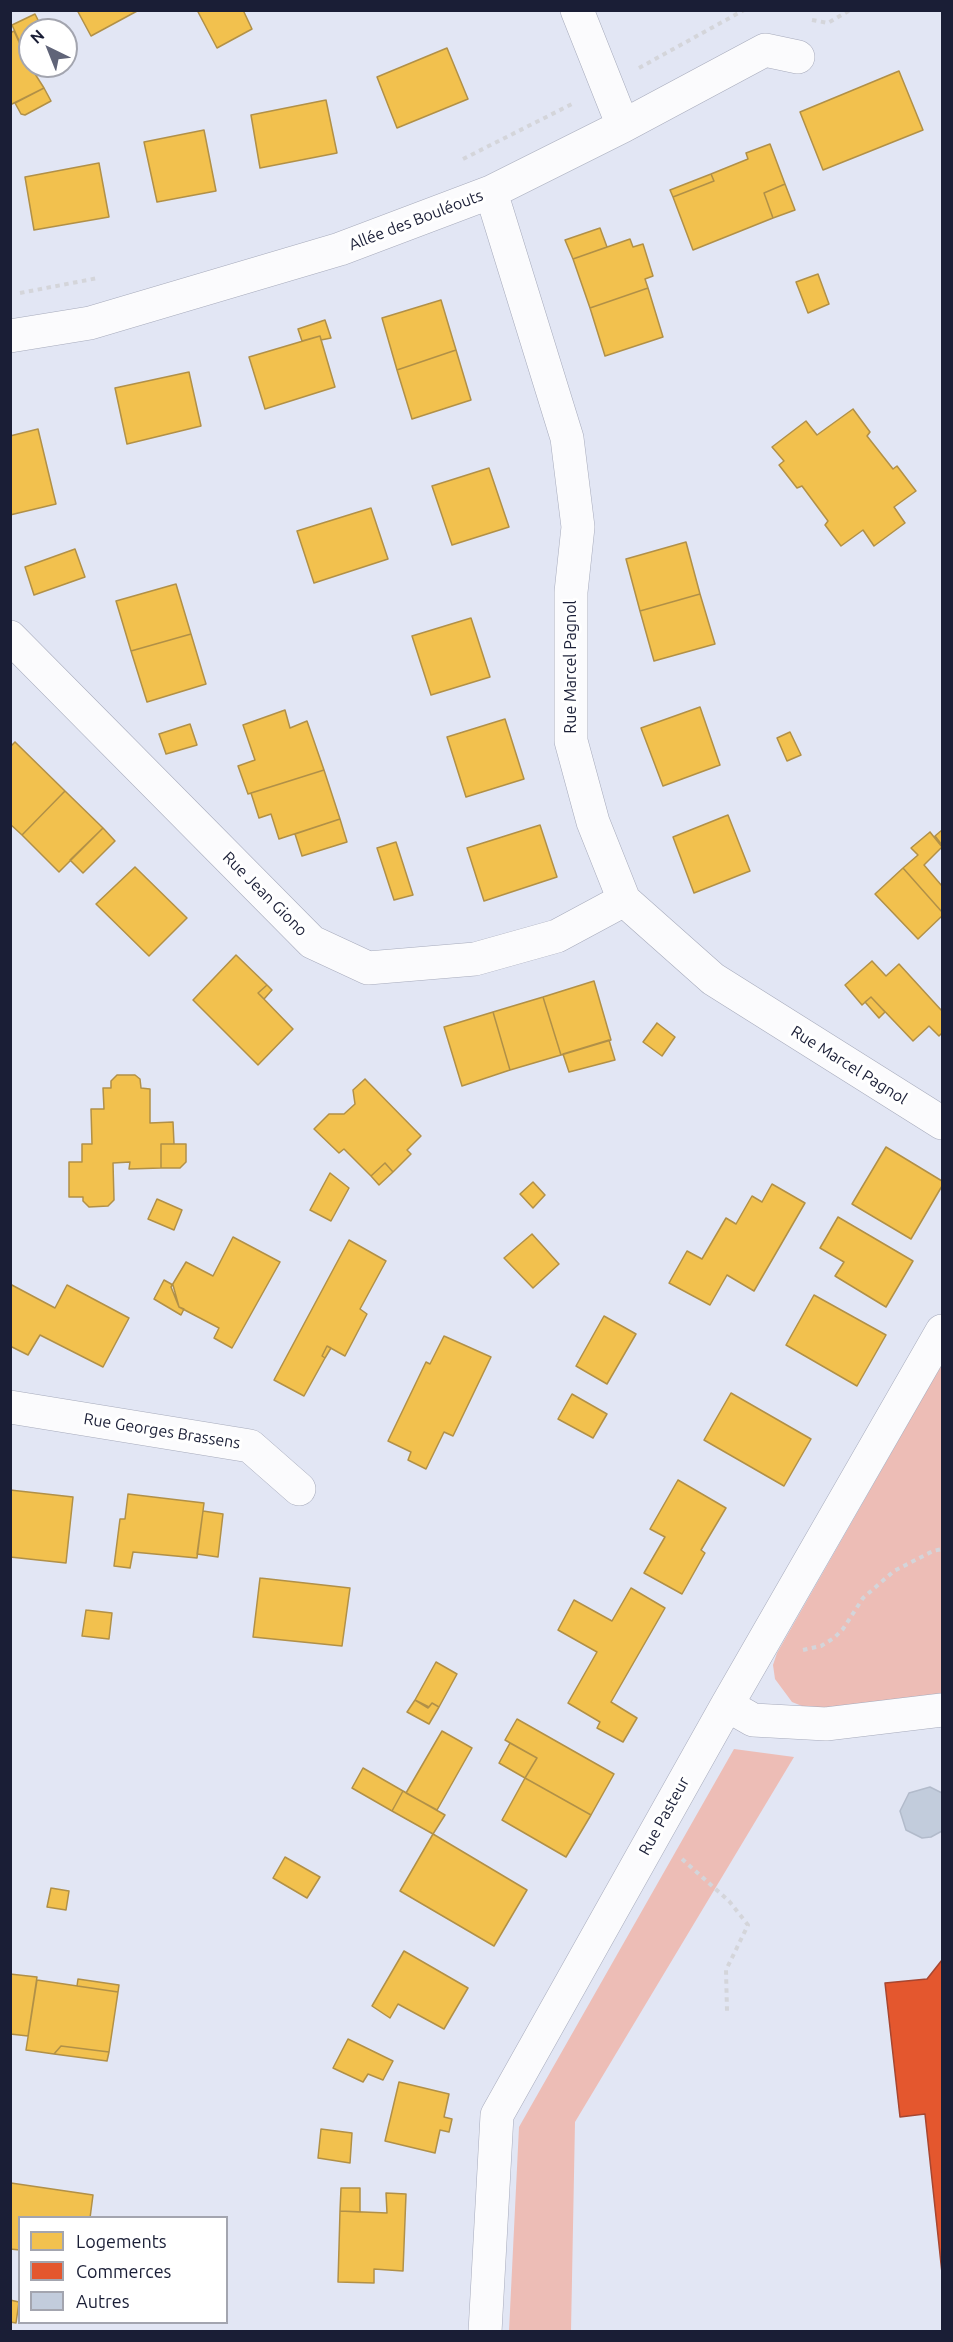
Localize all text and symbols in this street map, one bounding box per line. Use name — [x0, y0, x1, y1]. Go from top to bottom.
north arrow — [18, 18, 78, 78]
text: N — [27, 26, 48, 47]
street label: Allée des Bouléouts — [346, 186, 486, 254]
street label: Rue Marcel Pagnol — [561, 600, 581, 734]
street label: Rue Jean Giono — [219, 848, 311, 940]
street label: Rue Marcel Pagnol — [787, 1022, 911, 1108]
street label: Rue Georges Brassens — [82, 1409, 242, 1453]
street label: Rue Pasteur — [635, 1774, 693, 1858]
legend — [18, 2216, 228, 2324]
text: Logements — [76, 2231, 167, 2251]
text: Commerces — [76, 2261, 171, 2281]
text: Autres — [76, 2291, 130, 2311]

